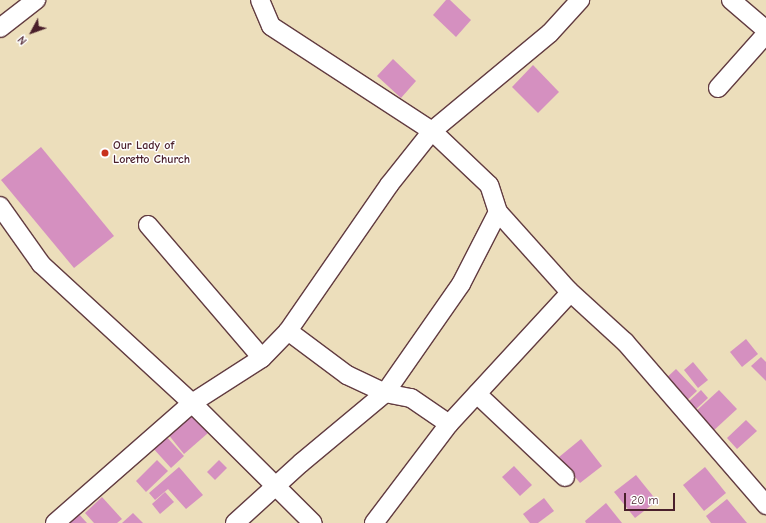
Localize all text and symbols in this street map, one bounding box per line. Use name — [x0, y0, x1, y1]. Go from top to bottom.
north arrow — [12, 12, 52, 52]
text: N — [15, 33, 30, 47]
place label: Our Lady of Loretto Church — [113, 139, 190, 167]
marker: Our Lady of Loretto Church — [100, 148, 110, 158]
scale bar — [626, 485, 677, 511]
text: 20 m — [631, 493, 659, 507]

